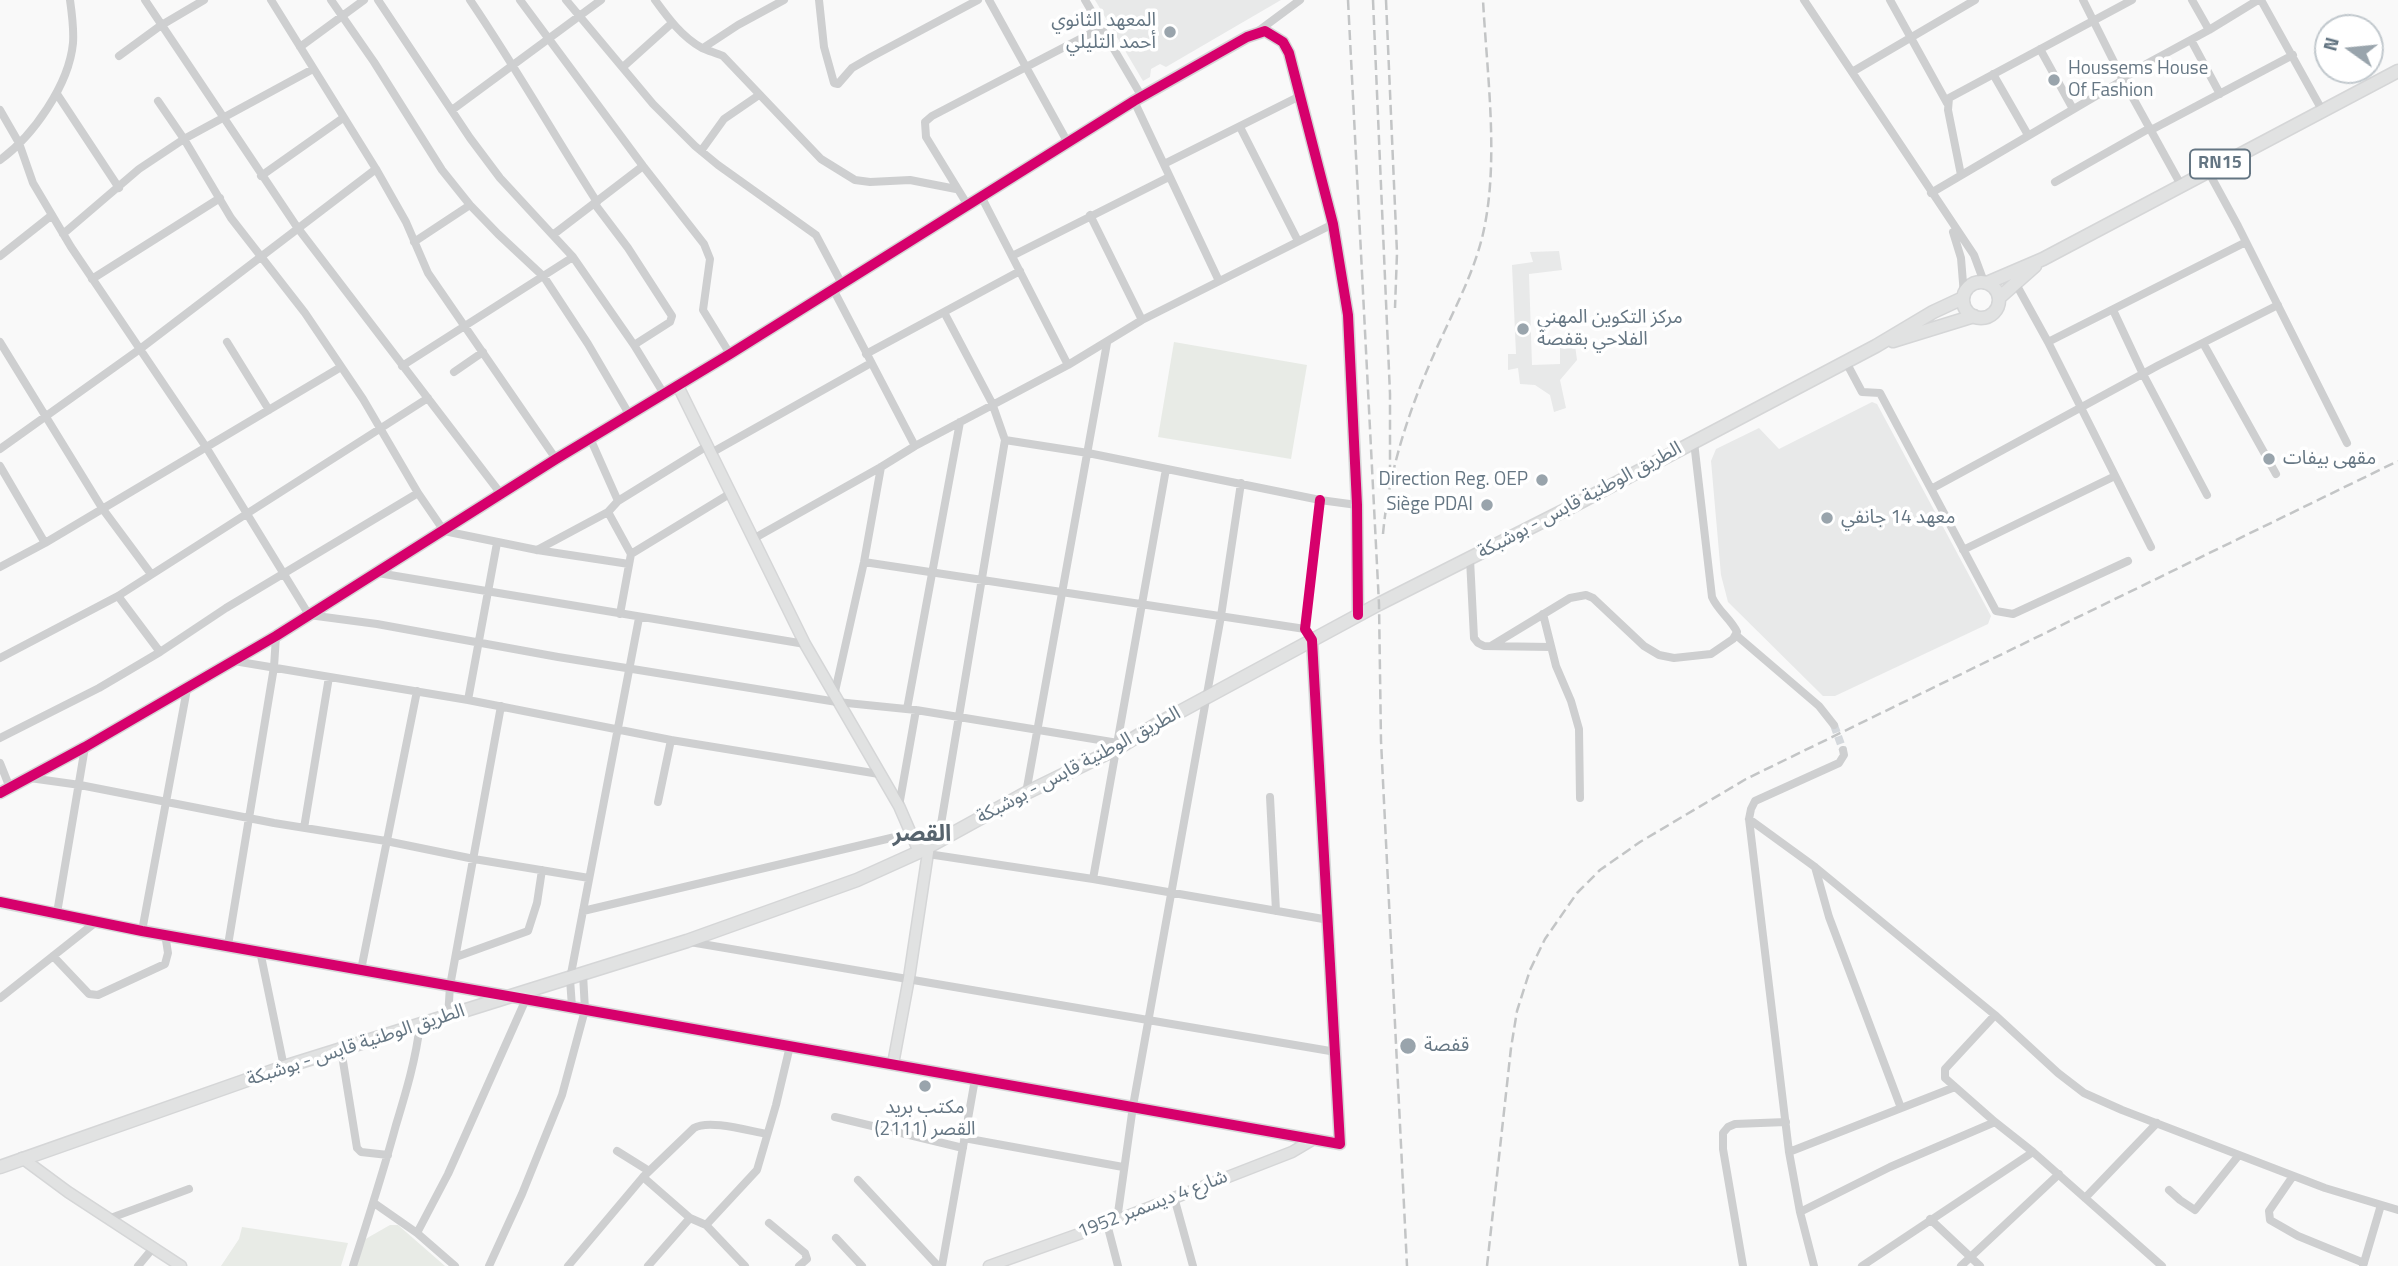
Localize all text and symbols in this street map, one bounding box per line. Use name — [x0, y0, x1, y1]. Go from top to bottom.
place label: المعهد الثانوي أحمد التليلي — [1051, 10, 1156, 54]
north arrow — [2314, 14, 2384, 84]
marker: المعهد الثانوي أحمد التليلي — [1162, 24, 1178, 40]
text: N — [2314, 34, 2346, 54]
place label: Houssems House Of Fashion — [2068, 58, 2208, 102]
marker: Houssems House Of Fashion — [2046, 72, 2062, 88]
road number: RN15 — [2190, 149, 2250, 178]
place label: مركز التكوين المهني الفلاحي بقفصة — [1537, 307, 1683, 351]
marker: مركز التكوين المهني الفلاحي بقفصة — [1515, 321, 1531, 337]
street label: الطريق الوطنية قابس - بوشبكة — [1474, 437, 1686, 565]
place label: مقهى بيفات — [2283, 448, 2376, 470]
marker: مقهى بيفات — [2261, 451, 2277, 467]
place label: Direction Reg. OEP — [1379, 469, 1528, 491]
marker: Direction Reg. OEP — [1534, 472, 1550, 488]
place label: Siège PDAI — [1386, 494, 1473, 516]
marker: Siège PDAI — [1479, 497, 1495, 513]
place label: معهد 14 جانفي — [1841, 507, 1955, 529]
marker: معهد 14 جانفي — [1819, 510, 1835, 526]
street label: الطريق الوطنية قابس - بوشبكة — [973, 702, 1185, 830]
district label: القصر — [893, 821, 951, 849]
street label: الطريق الوطنية قابس - بوشبكة — [244, 1000, 468, 1092]
place label: قفصة — [1424, 1035, 1469, 1057]
marker: قفصة — [1398, 1036, 1418, 1056]
marker: مكتب بريد القصر (2111) — [917, 1078, 933, 1094]
place label: مكتب بريد القصر (2111) — [874, 1097, 976, 1141]
street label: شارع 4 ديسمبر 1952 — [1075, 1166, 1231, 1244]

